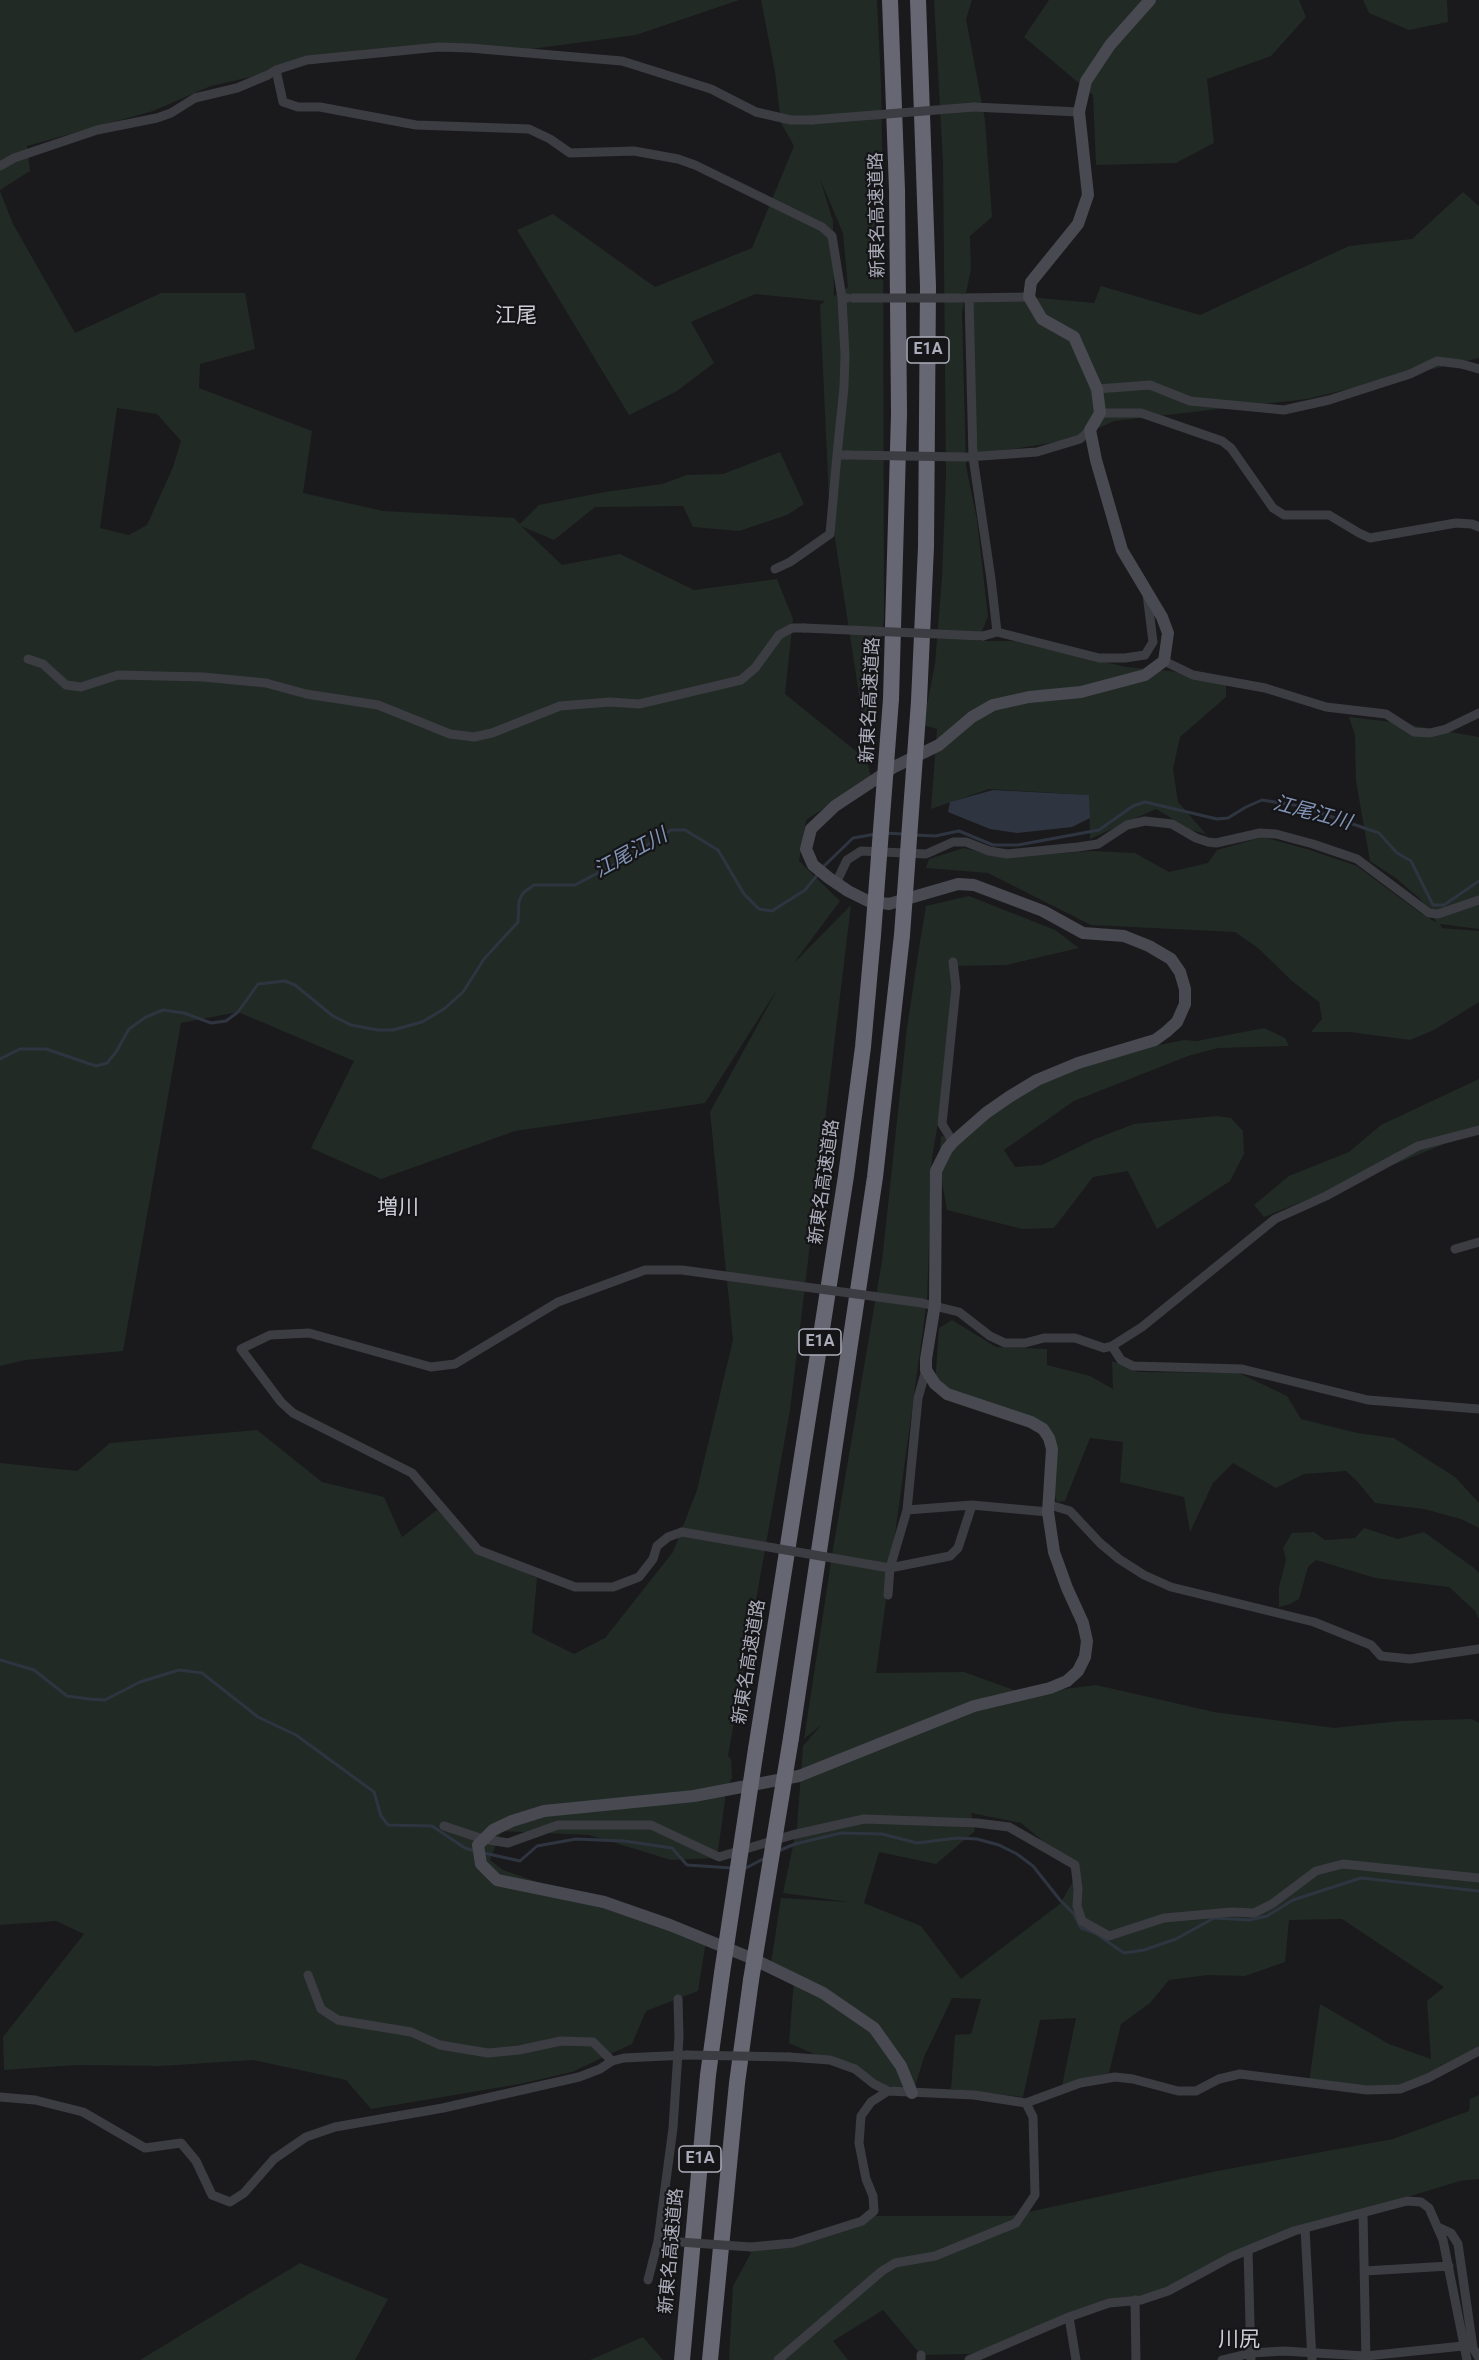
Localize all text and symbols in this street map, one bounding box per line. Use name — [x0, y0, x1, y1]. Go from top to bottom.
street label: 新東名高速道路 — [866, 152, 890, 278]
district label: 江尾 — [495, 304, 537, 330]
road number: E1A — [907, 337, 949, 363]
street label: 新東名高速道路 — [857, 637, 885, 763]
water label: 江尾江川 — [1270, 792, 1354, 836]
water label: 江尾江川 — [590, 824, 672, 884]
street label: 新東名高速道路 — [806, 1118, 844, 1246]
district label: 増川 — [377, 1196, 419, 1222]
road number: E1A — [799, 1329, 841, 1355]
street label: 新東名高速道路 — [729, 1598, 771, 1726]
road number: E1A — [679, 2146, 721, 2172]
street label: 新東名高速道路 — [656, 2187, 688, 2315]
district label: 川尻 — [1218, 2328, 1260, 2354]

